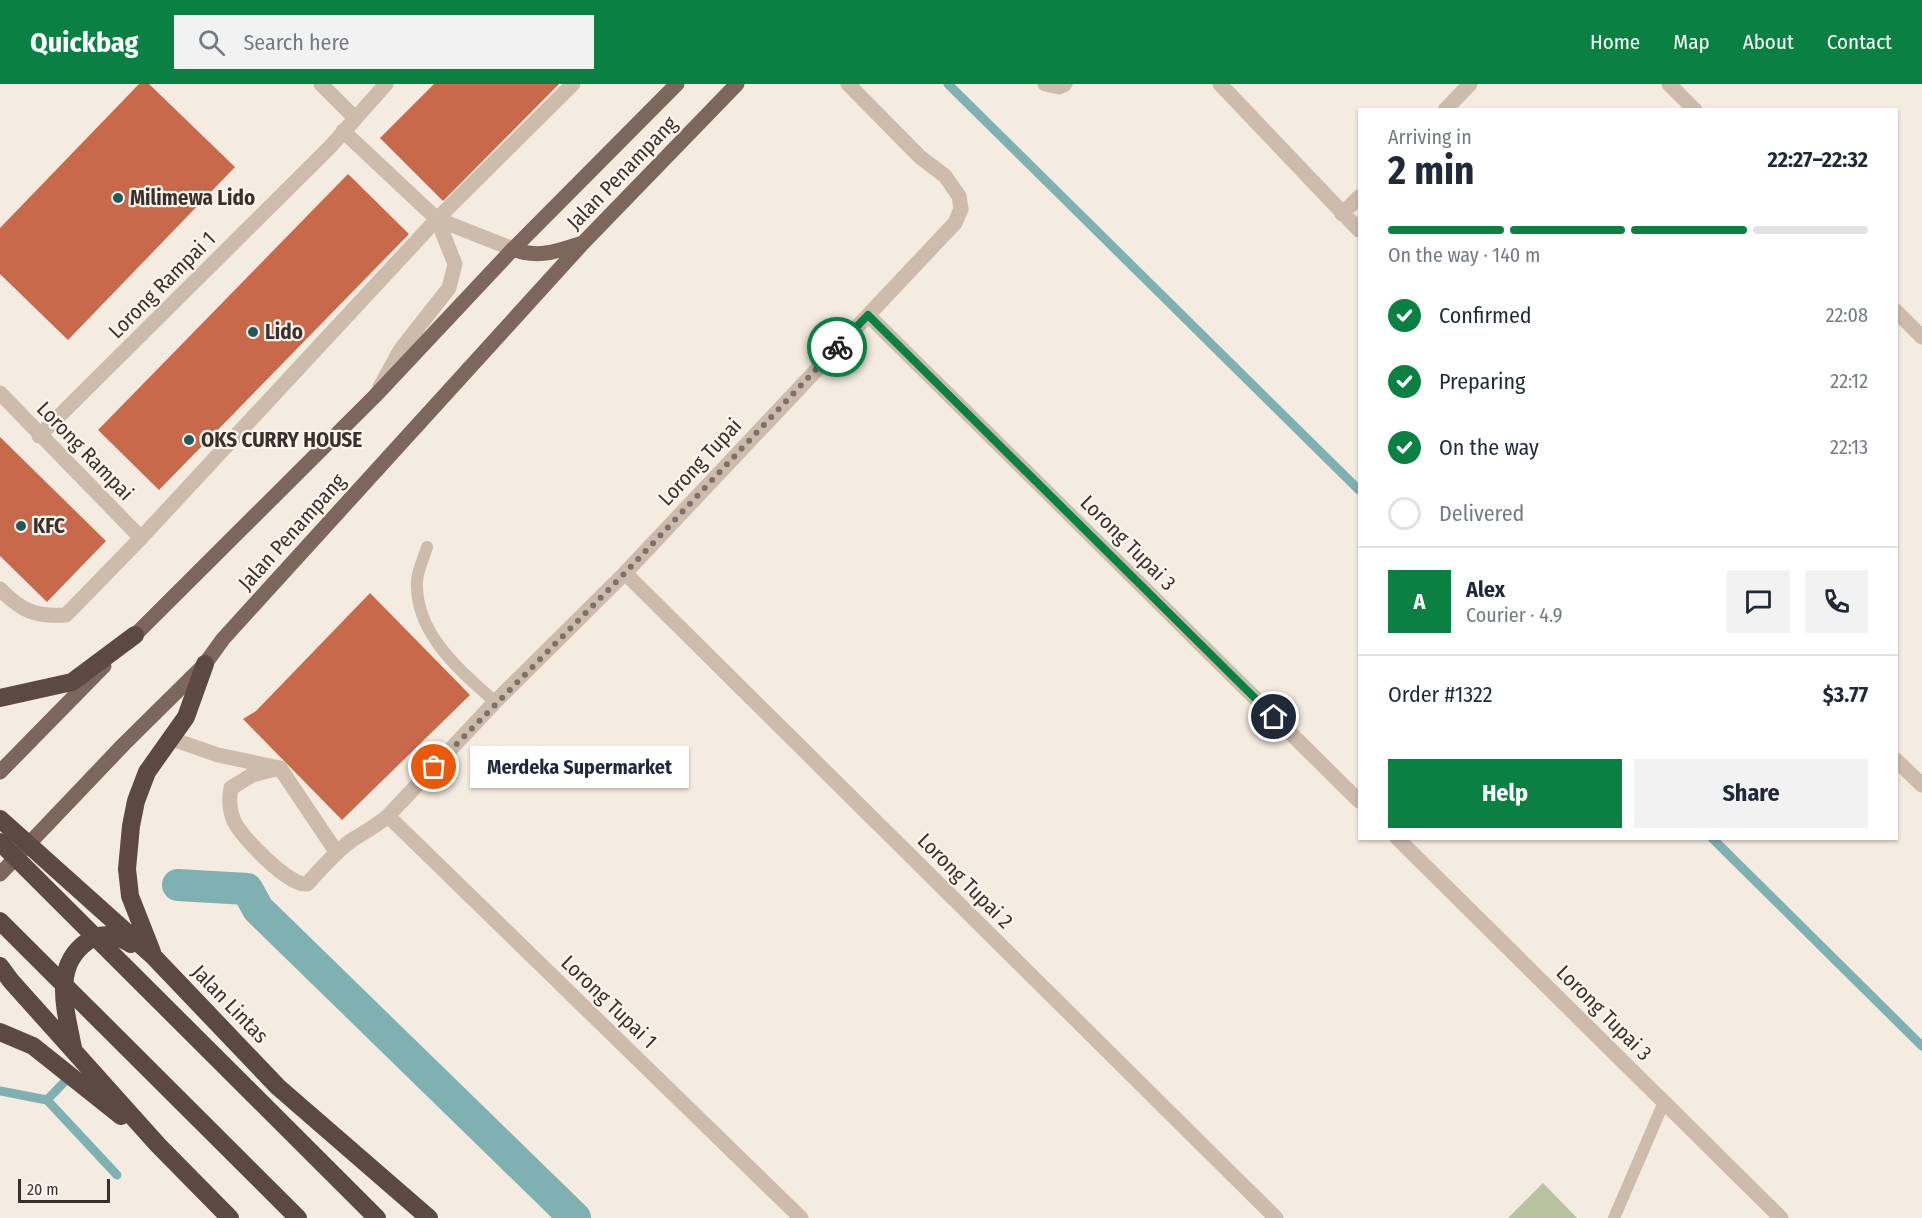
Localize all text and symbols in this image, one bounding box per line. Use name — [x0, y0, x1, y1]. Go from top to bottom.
search box — [174, 15, 594, 69]
text: Quickbag — [30, 26, 138, 59]
icon: search — [195, 26, 228, 59]
text: Search here — [243, 29, 349, 56]
text: Home — [1590, 29, 1640, 55]
text: Map — [1673, 29, 1710, 55]
text: About — [1743, 29, 1794, 55]
text: Contact — [1827, 29, 1892, 55]
street label: Jalan Penampang — [561, 111, 683, 235]
text: Arriving in — [1388, 125, 1472, 149]
text: 22:27–22:32 — [1768, 146, 1868, 173]
text: 2 min — [1388, 148, 1474, 194]
place label: Milimewa Lido — [130, 185, 255, 211]
marker: Milimewa Lido — [111, 191, 125, 205]
street label: Lorong Rampai 1 — [103, 226, 221, 344]
text: On the way · 140 m — [1388, 243, 1540, 267]
icon: check — [1388, 299, 1421, 332]
text: Confirmed — [1439, 302, 1532, 329]
text: 22:08 — [1826, 303, 1868, 327]
courier — [807, 317, 867, 377]
place label: Lido — [265, 319, 303, 345]
marker: Lido — [246, 325, 260, 339]
icon: bike — [821, 331, 854, 364]
icon: check — [1388, 365, 1421, 398]
text: Preparing — [1439, 368, 1525, 395]
text: 22:12 — [1830, 369, 1868, 393]
street label: Lorong Rampai — [31, 396, 139, 506]
street label: Lorong Tupai — [653, 413, 747, 511]
place label: OKS CURRY HOUSE — [201, 427, 362, 453]
icon: check — [1388, 431, 1421, 464]
marker: OKS CURRY HOUSE — [182, 433, 196, 447]
text: On the way — [1439, 434, 1539, 461]
text: 22:13 — [1830, 435, 1868, 459]
street label: Jalan Penampang — [233, 468, 351, 596]
street label: Lorong Tupai 3 — [1075, 490, 1181, 596]
text: Delivered — [1439, 500, 1524, 527]
place label: KFC — [33, 513, 65, 539]
marker: KFC — [14, 519, 28, 533]
button: chat — [1727, 570, 1790, 633]
button: phone — [1805, 570, 1868, 633]
text: Alex — [1466, 576, 1505, 603]
text: A — [1414, 588, 1425, 615]
text: Courier · 4.9 — [1466, 603, 1562, 627]
text: Order #1322 — [1388, 681, 1493, 708]
text: $3.77 — [1823, 681, 1868, 708]
pin — [1248, 691, 1299, 742]
icon: home — [1257, 700, 1290, 733]
pin — [408, 741, 459, 792]
callout: Merdeka Supermarket — [470, 746, 689, 788]
icon: bag — [417, 750, 450, 783]
text: Merdeka Supermarket — [487, 755, 672, 779]
button: Help — [1388, 759, 1622, 828]
button: Share — [1634, 759, 1868, 828]
street label: Lorong Tupai 2 — [912, 828, 1018, 934]
street label: Lorong Tupai 1 — [556, 950, 662, 1054]
street label: Jalan Lintas — [186, 959, 274, 1049]
street label: Lorong Tupai 3 — [1551, 960, 1657, 1066]
scale bar — [18, 1176, 110, 1204]
text: 20 m — [27, 1180, 58, 1199]

